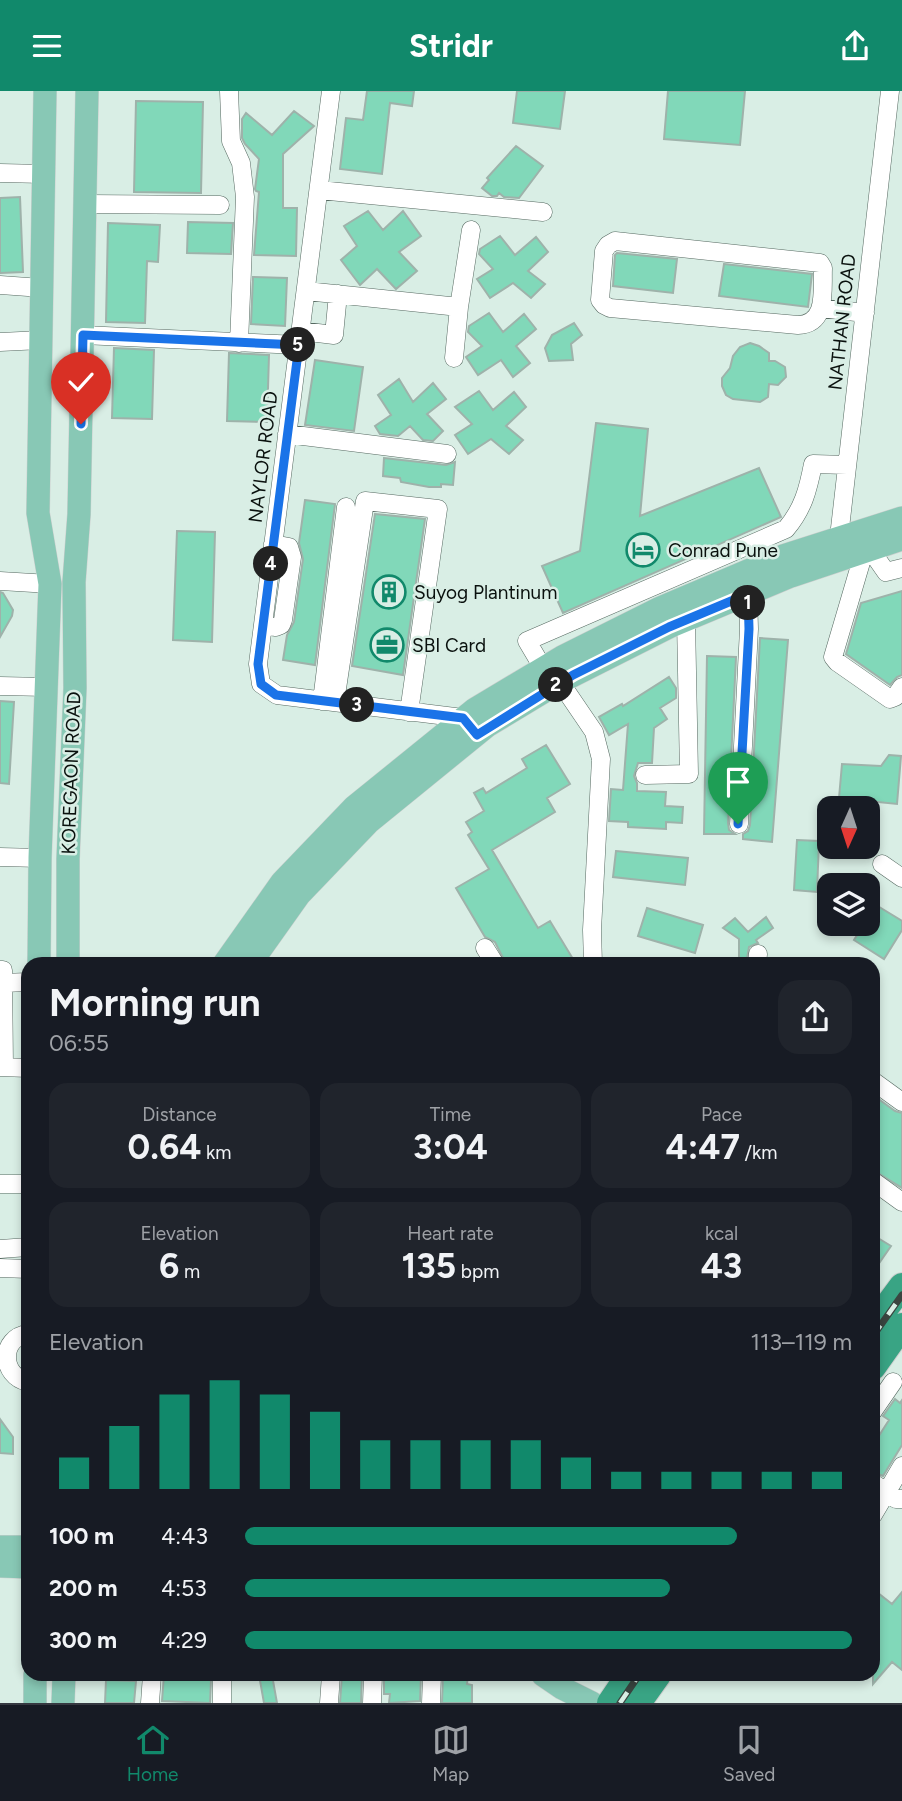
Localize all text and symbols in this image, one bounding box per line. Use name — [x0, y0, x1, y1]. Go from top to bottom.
icon: menu — [28, 27, 66, 65]
text: Stridr — [409, 27, 493, 65]
icon: share — [836, 27, 874, 65]
street label: NATHAN ROAD — [823, 253, 861, 391]
pin: 5 — [280, 327, 316, 363]
text: 5 — [292, 333, 303, 356]
pin — [51, 352, 111, 424]
icon: check — [62, 363, 100, 401]
street label: NAYLOR ROAD — [244, 390, 282, 524]
hotel icon: Conrad Pune — [624, 531, 662, 569]
place label: Conrad Pune — [668, 539, 778, 562]
pin: 4 — [254, 547, 288, 581]
text: 4 — [264, 552, 277, 575]
building icon: Suyog Plantinum — [370, 573, 408, 611]
place label: Suyog Plantinum — [414, 581, 557, 604]
pin: 1 — [730, 585, 766, 621]
text: 1 — [743, 591, 752, 614]
office icon: SBI Card — [368, 626, 406, 664]
place label: SBI Card — [412, 634, 486, 657]
pin: 2 — [538, 667, 574, 703]
text: 2 — [550, 673, 561, 696]
pin: 3 — [340, 687, 374, 723]
street label: KOREGAON ROAD — [57, 691, 85, 855]
text: 3 — [351, 693, 362, 716]
pin — [708, 752, 768, 824]
icon: arrive — [719, 763, 757, 801]
north arrow — [817, 796, 880, 859]
map controls — [817, 796, 880, 936]
button: layers — [817, 873, 880, 936]
text: Morning run — [49, 980, 261, 1026]
button: share — [778, 980, 852, 1054]
text: 06:55 — [49, 1029, 109, 1057]
text: Distance — [142, 1103, 217, 1126]
text: Time — [430, 1103, 471, 1126]
text: Pace — [701, 1103, 742, 1126]
text: 0.64 — [128, 1126, 201, 1168]
text: 3:04 — [413, 1126, 488, 1168]
text: 4:47 — [666, 1126, 740, 1168]
text: km — [201, 1141, 231, 1164]
text: /km — [740, 1141, 777, 1164]
text: Elevation — [140, 1222, 219, 1245]
text: Heart rate — [407, 1222, 494, 1245]
text: kcal — [705, 1222, 738, 1245]
text: 6 — [159, 1245, 179, 1287]
text: 135 — [402, 1245, 456, 1287]
text: 43 — [701, 1245, 742, 1287]
text: m — [179, 1260, 200, 1283]
text: bpm — [456, 1260, 499, 1283]
text: Elevation — [49, 1328, 144, 1356]
text: 113–119 m — [751, 1328, 852, 1356]
text: 100 m — [49, 1522, 114, 1550]
text: 4:43 — [161, 1522, 208, 1550]
text: 200 m — [49, 1574, 118, 1602]
text: 4:53 — [161, 1574, 207, 1602]
text: 300 m — [49, 1626, 117, 1654]
text: 4:29 — [161, 1626, 207, 1654]
tab: Home — [127, 1721, 178, 1786]
tab: Map — [432, 1721, 470, 1786]
tab: Saved — [723, 1721, 775, 1786]

